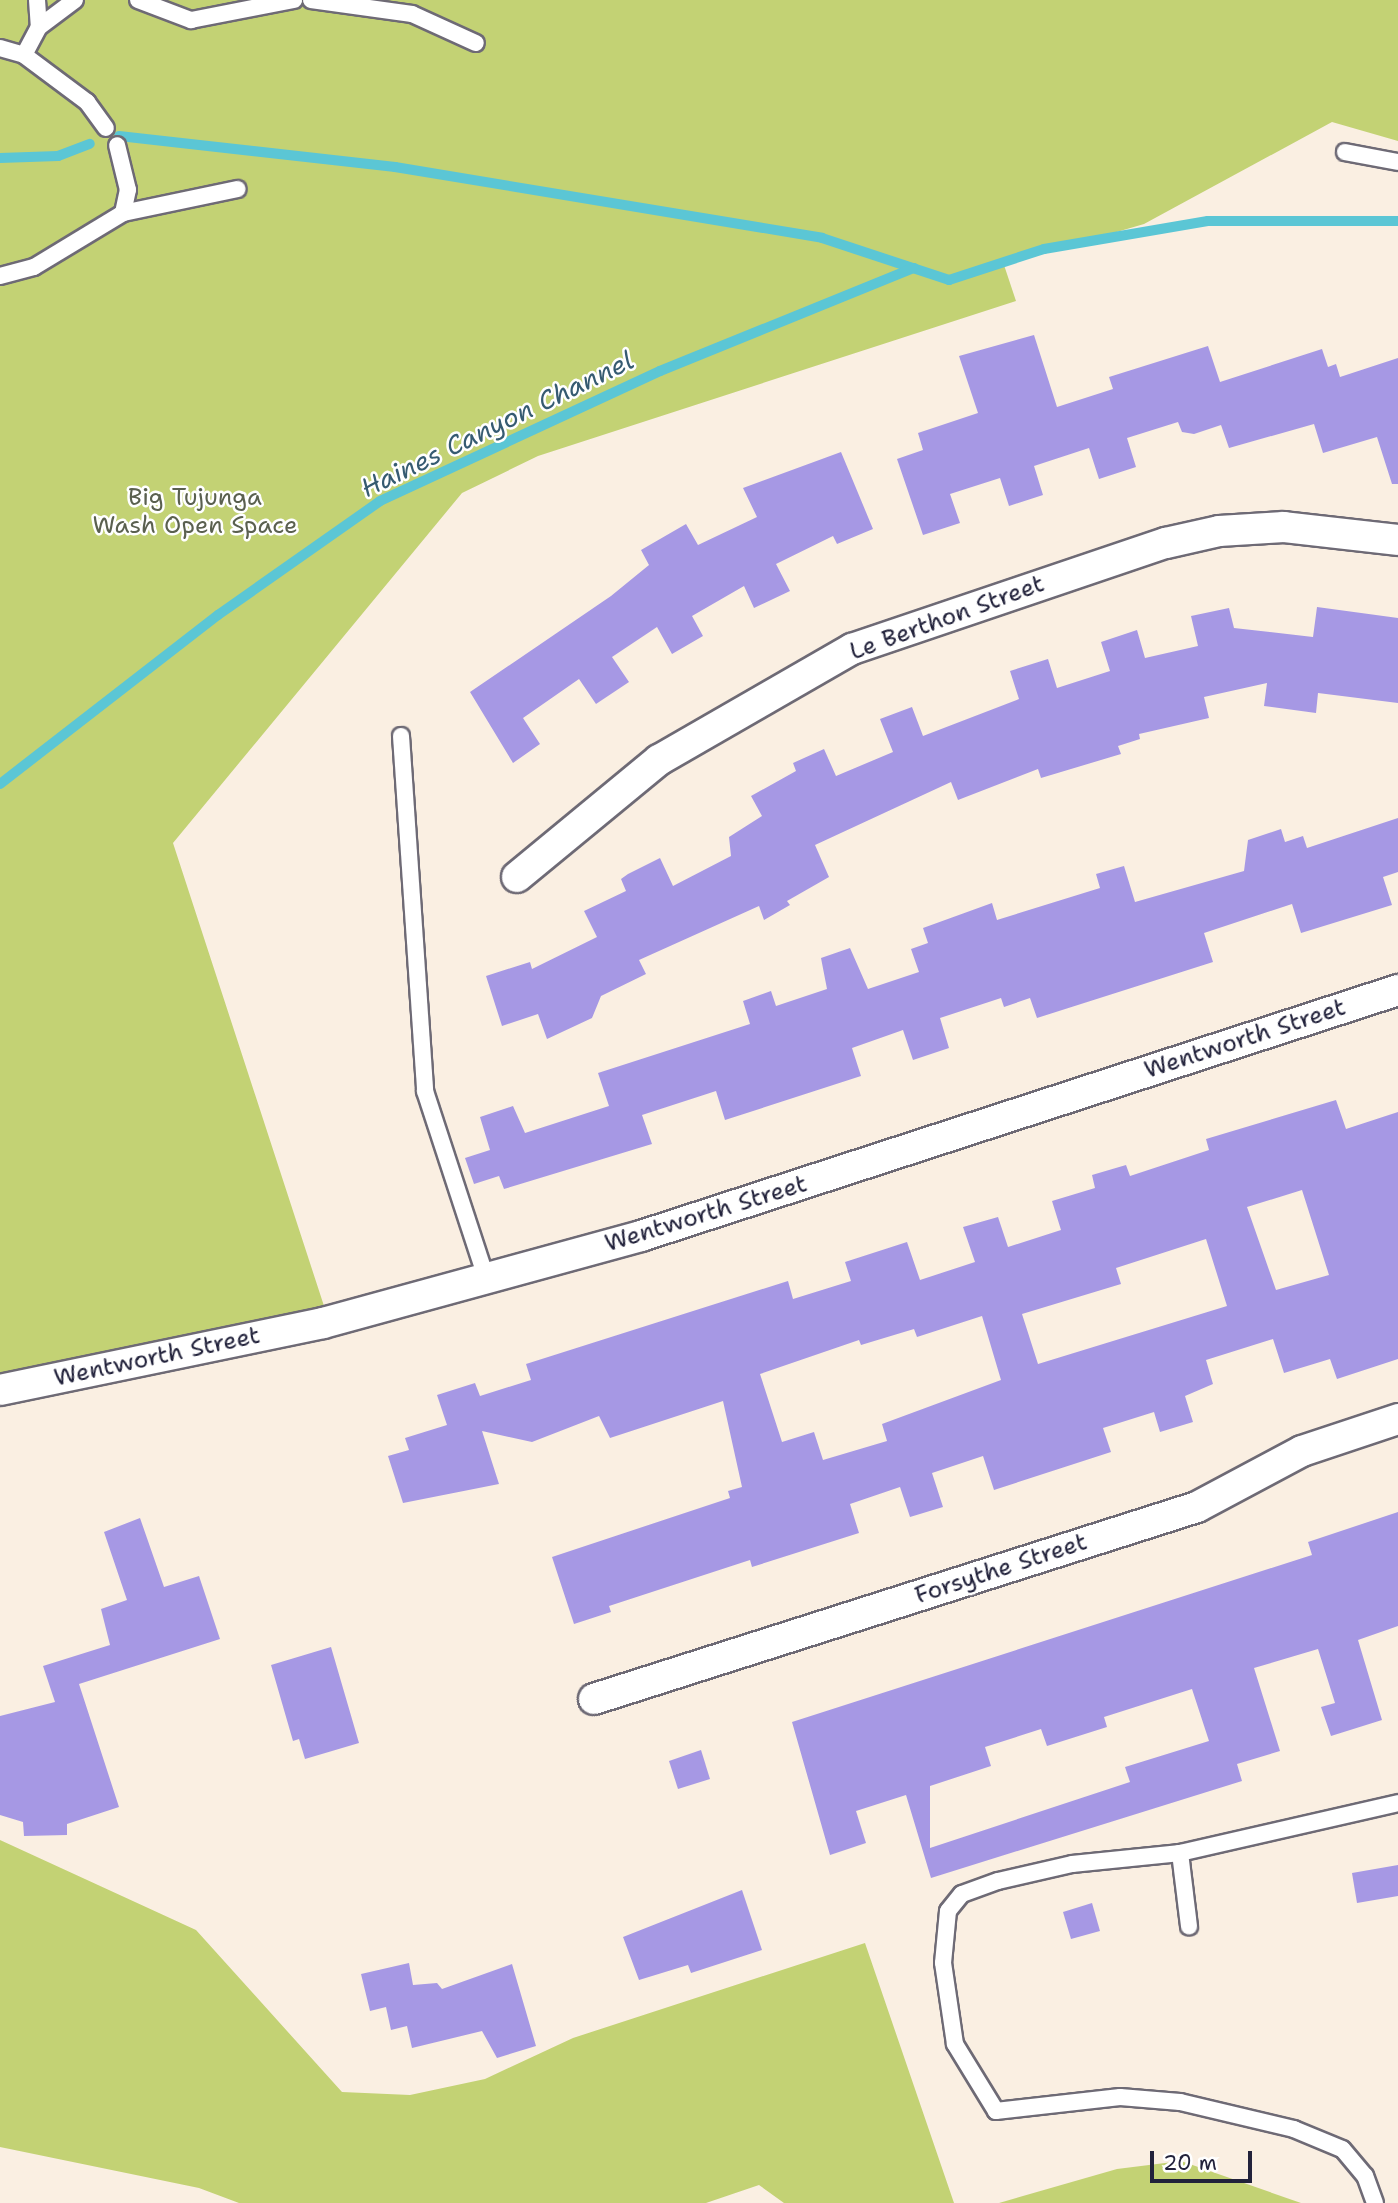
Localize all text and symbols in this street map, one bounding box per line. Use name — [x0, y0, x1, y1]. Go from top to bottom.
water label: Haines Canyon Channel — [356, 344, 638, 504]
park label: Big Tujunga Wash Open Space — [92, 484, 298, 540]
street label: Le Berthon Street — [846, 569, 1048, 667]
street label: Wentworth Street — [1141, 993, 1349, 1085]
street label: Wentworth Street — [602, 1170, 810, 1258]
street label: Wentworth Street — [51, 1321, 263, 1393]
street label: Forsythe Street — [911, 1528, 1091, 1610]
scale bar — [1153, 2136, 1254, 2180]
text: 20 m — [1163, 2149, 1217, 2177]

